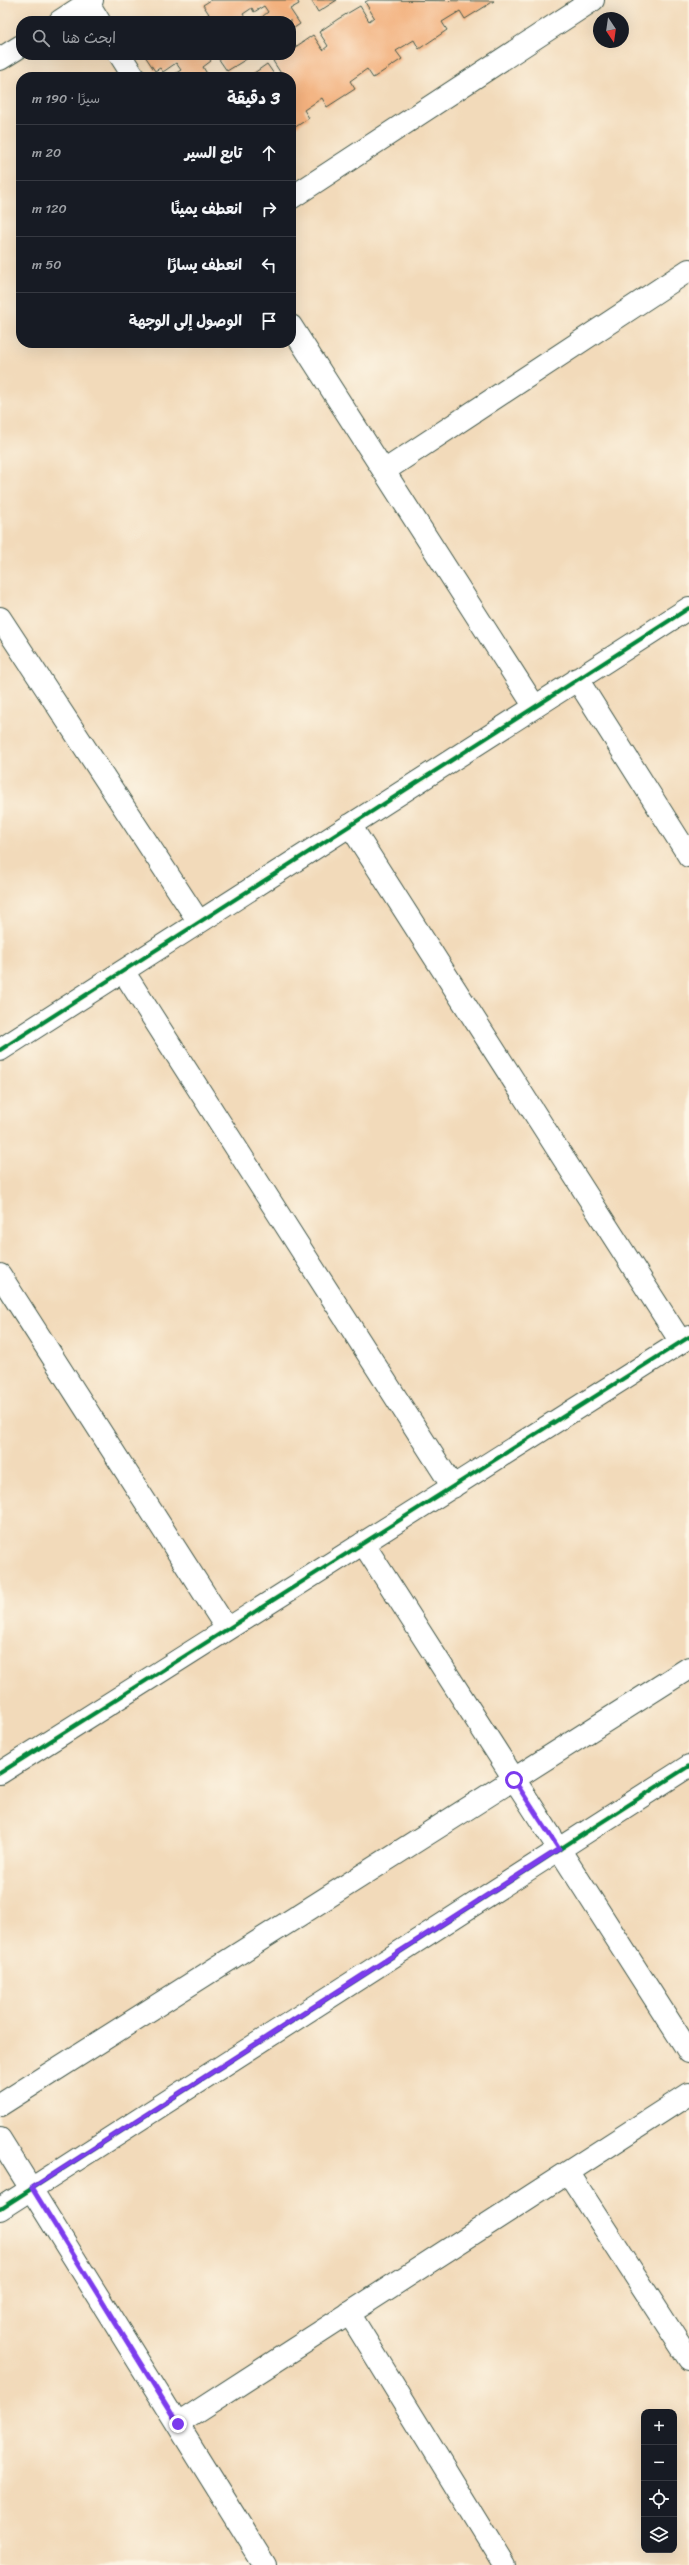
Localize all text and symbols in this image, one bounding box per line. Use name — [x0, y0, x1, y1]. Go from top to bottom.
north arrow — [593, 12, 629, 48]
search box — [16, 16, 296, 60]
text: ابحث هنا — [62, 25, 116, 51]
icon: search — [30, 27, 52, 49]
text: 3 دقيقة — [227, 83, 280, 113]
text: سيرًا · 190 m — [32, 87, 100, 110]
text: تابع السير — [185, 140, 242, 166]
text: 20 m — [32, 141, 61, 164]
icon: ahead — [258, 142, 280, 164]
text: انعطف يمينًا — [171, 196, 242, 222]
text: 120 m — [32, 197, 67, 220]
icon: right — [258, 198, 280, 220]
text: انعطف يسارًا — [167, 252, 242, 278]
text: 50 m — [32, 253, 62, 276]
icon: left — [258, 254, 280, 276]
text: الوصول إلى الوجهة — [129, 308, 242, 334]
icon: arrive — [258, 310, 280, 332]
route start — [505, 1771, 523, 1789]
map controls — [641, 2409, 677, 2553]
button: + — [641, 2409, 677, 2445]
route end — [169, 2415, 187, 2433]
button: − — [641, 2445, 677, 2481]
button: locate — [641, 2481, 677, 2517]
button: layers — [641, 2517, 677, 2553]

